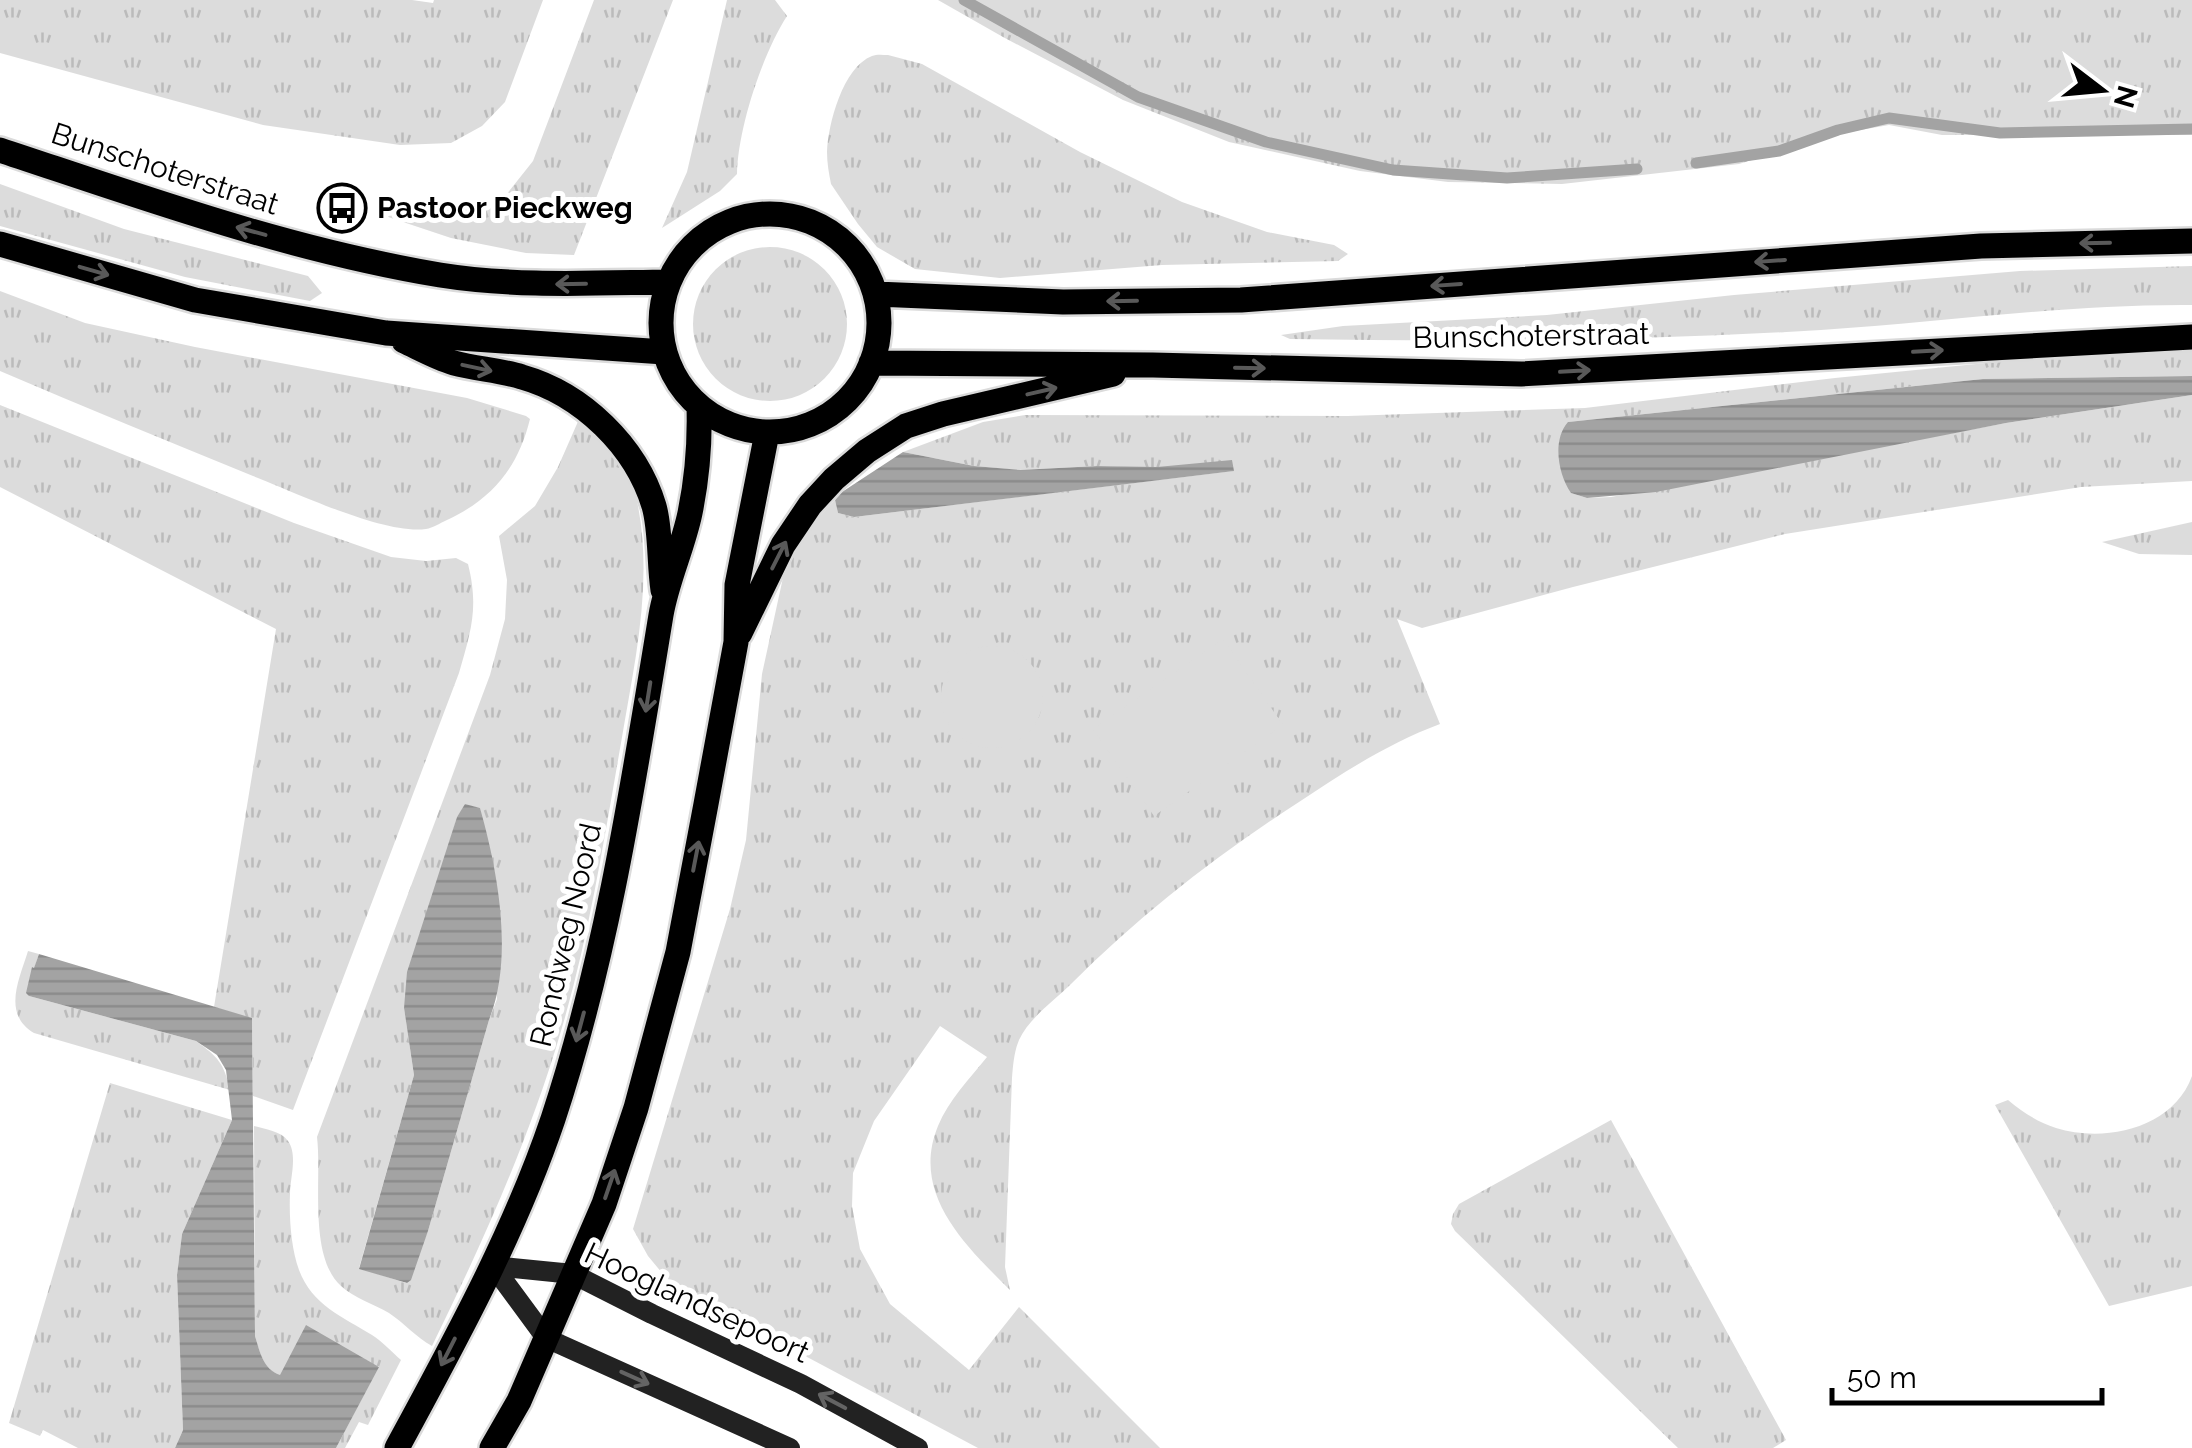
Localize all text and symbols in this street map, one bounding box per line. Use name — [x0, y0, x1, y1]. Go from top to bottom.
north arrow — [2052, 40, 2152, 140]
text: N — [2107, 82, 2144, 112]
street label: Bunschoterstraat — [47, 115, 283, 222]
bus stop icon: Pastoor Pieckweg — [316, 182, 368, 234]
place label: Pastoor Pieckweg — [377, 190, 633, 225]
one-way arrow — [236, 221, 267, 240]
one-way arrow — [2079, 234, 2111, 253]
one-way arrow — [1755, 252, 1787, 271]
one-way arrow — [78, 263, 109, 281]
one-way arrow — [555, 274, 588, 294]
one-way arrow — [1430, 276, 1463, 295]
one-way arrow — [1106, 292, 1138, 310]
street label: Bunschoterstraat — [1412, 316, 1650, 355]
one-way arrow — [1912, 341, 1944, 360]
one-way arrow — [1234, 358, 1266, 377]
one-way arrow — [460, 359, 492, 378]
one-way arrow — [1559, 361, 1591, 380]
one-way arrow — [1025, 381, 1057, 399]
one-way arrow — [770, 540, 789, 570]
one-way arrow — [638, 680, 657, 713]
street label: Rondweg Noord — [523, 820, 608, 1050]
one-way arrow — [688, 841, 707, 873]
one-way arrow — [570, 1011, 589, 1042]
one-way arrow — [603, 1168, 621, 1200]
street label: Hooglandsepoort — [579, 1235, 815, 1370]
one-way arrow — [438, 1337, 457, 1367]
scale bar — [1832, 1343, 2102, 1405]
text: 50 m — [1847, 1360, 1917, 1395]
one-way arrow — [619, 1370, 649, 1388]
one-way arrow — [818, 1391, 848, 1410]

